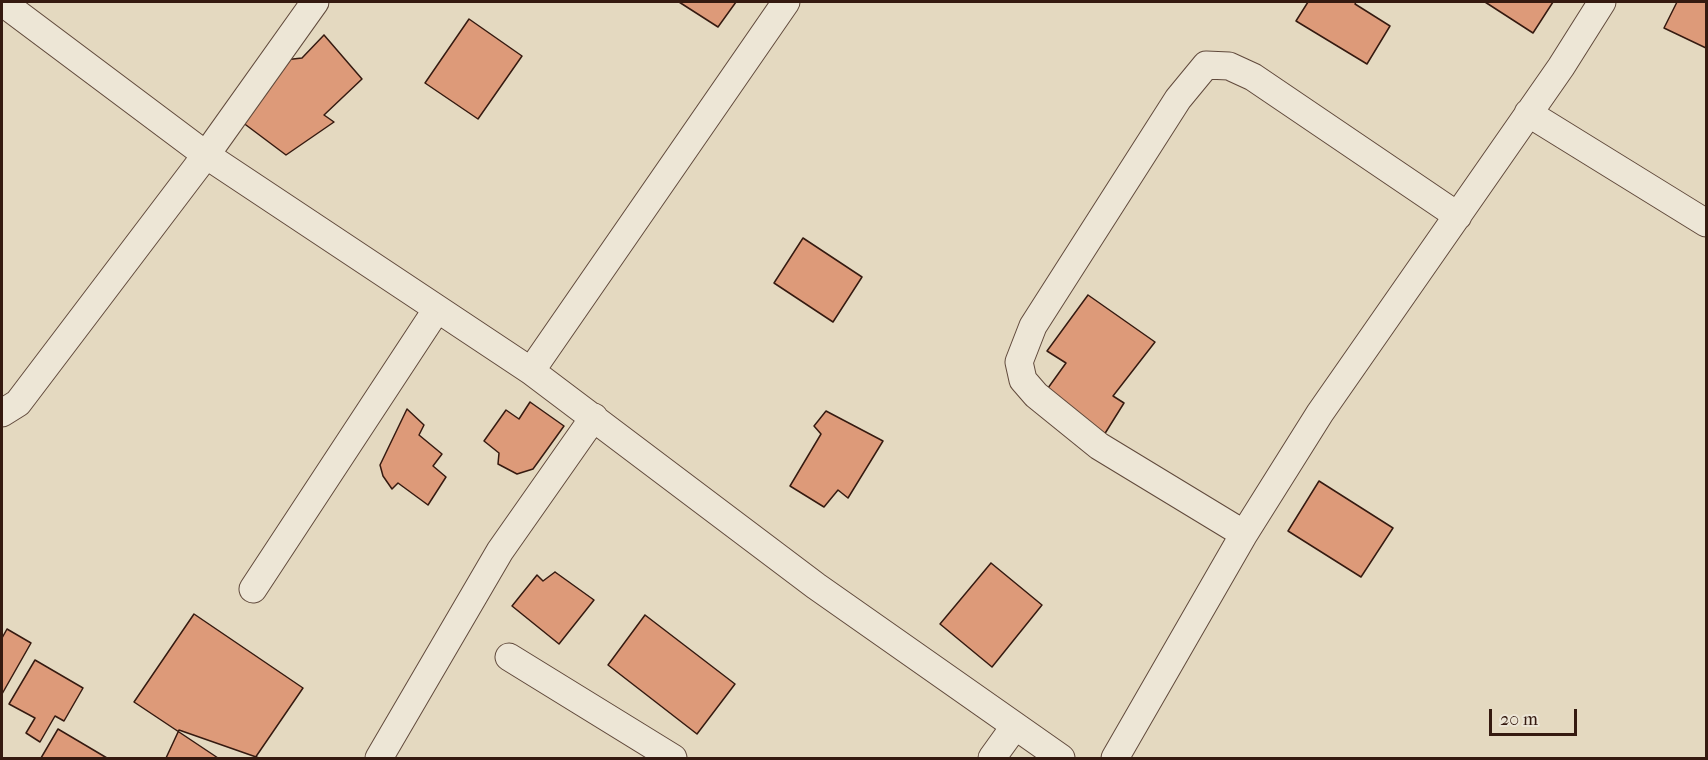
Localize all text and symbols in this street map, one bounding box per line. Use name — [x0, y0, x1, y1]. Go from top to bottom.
scale bar — [1492, 697, 1580, 735]
text: 20 m — [1500, 709, 1538, 730]

